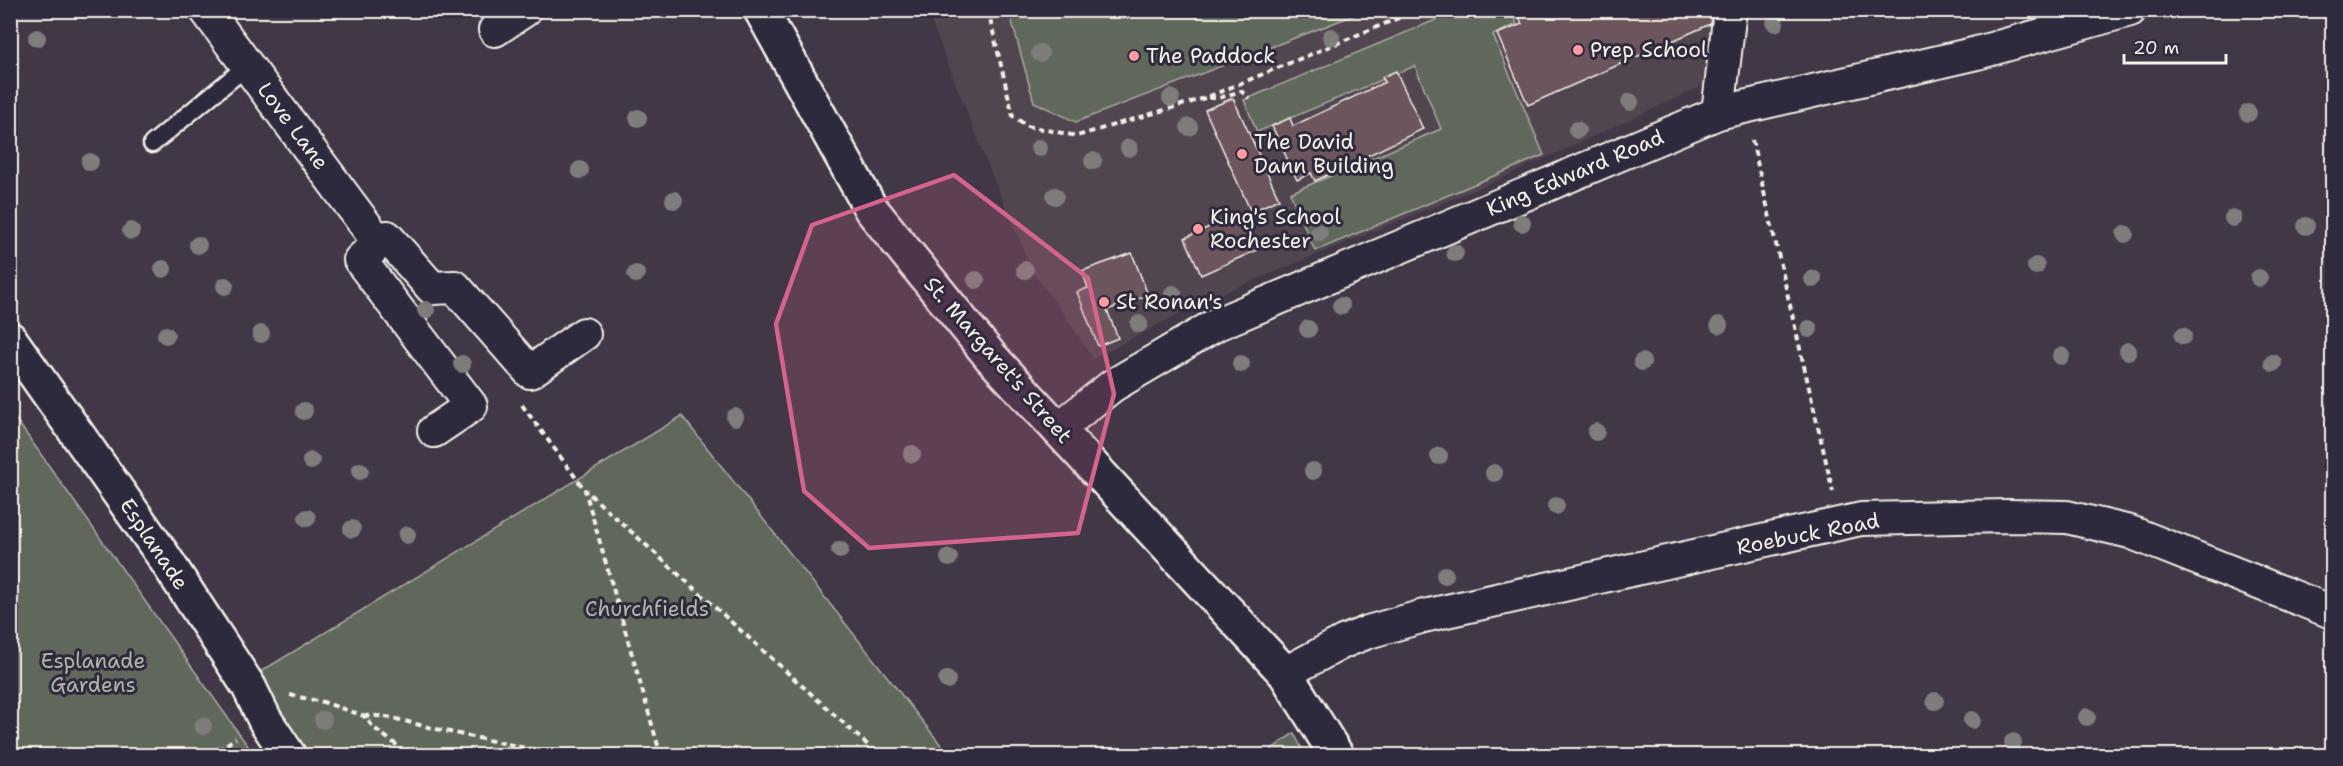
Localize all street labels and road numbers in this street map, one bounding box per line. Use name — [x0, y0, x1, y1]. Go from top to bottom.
street label: Love Lane — [251, 77, 335, 175]
street label: King Edward Road — [1482, 123, 1668, 223]
street label: St. Margaret's Street — [918, 271, 1078, 449]
street label: Esplanade — [113, 493, 195, 595]
street label: Roebuck Road — [1734, 506, 1882, 562]

